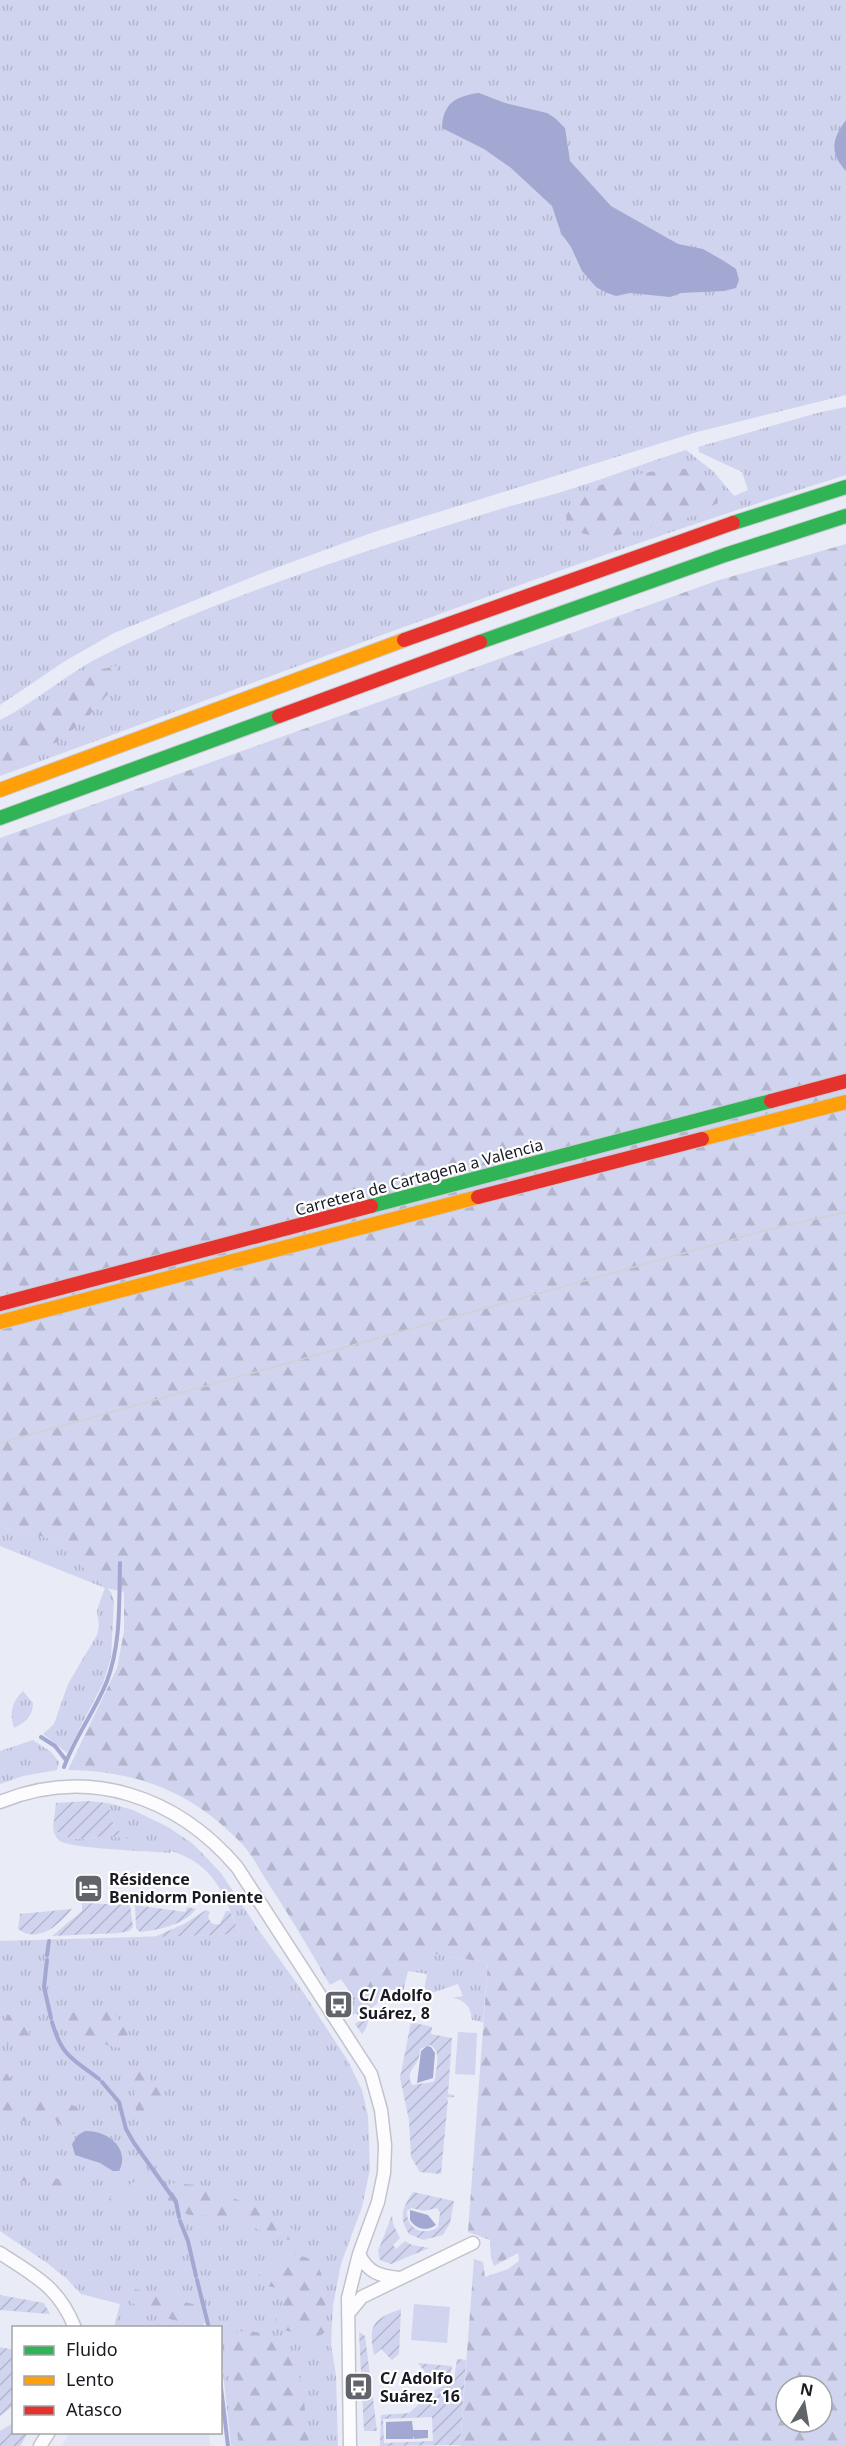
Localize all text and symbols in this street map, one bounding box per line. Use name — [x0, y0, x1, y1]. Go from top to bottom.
street label: Carretera de Cartagena a Valencia — [293, 1133, 545, 1221]
place label: Résidence Benidorm Poniente — [109, 1868, 263, 1908]
hotel icon: Résidence Benidorm Poniente — [72, 1872, 104, 1904]
place label: C/ Adolfo Suárez, 8 — [359, 1984, 432, 2024]
bus stop icon: C/ Adolfo Suárez, 8 — [322, 1988, 354, 2020]
legend — [12, 2326, 222, 2434]
text: Fluido — [66, 2337, 118, 2361]
text: Lento — [66, 2367, 114, 2391]
place label: C/ Adolfo Suárez, 16 — [380, 2367, 460, 2407]
bus stop icon: C/ Adolfo Suárez, 16 — [343, 2371, 375, 2403]
north arrow — [774, 2374, 834, 2434]
text: N — [798, 2377, 815, 2401]
text: Atasco — [66, 2397, 122, 2421]

